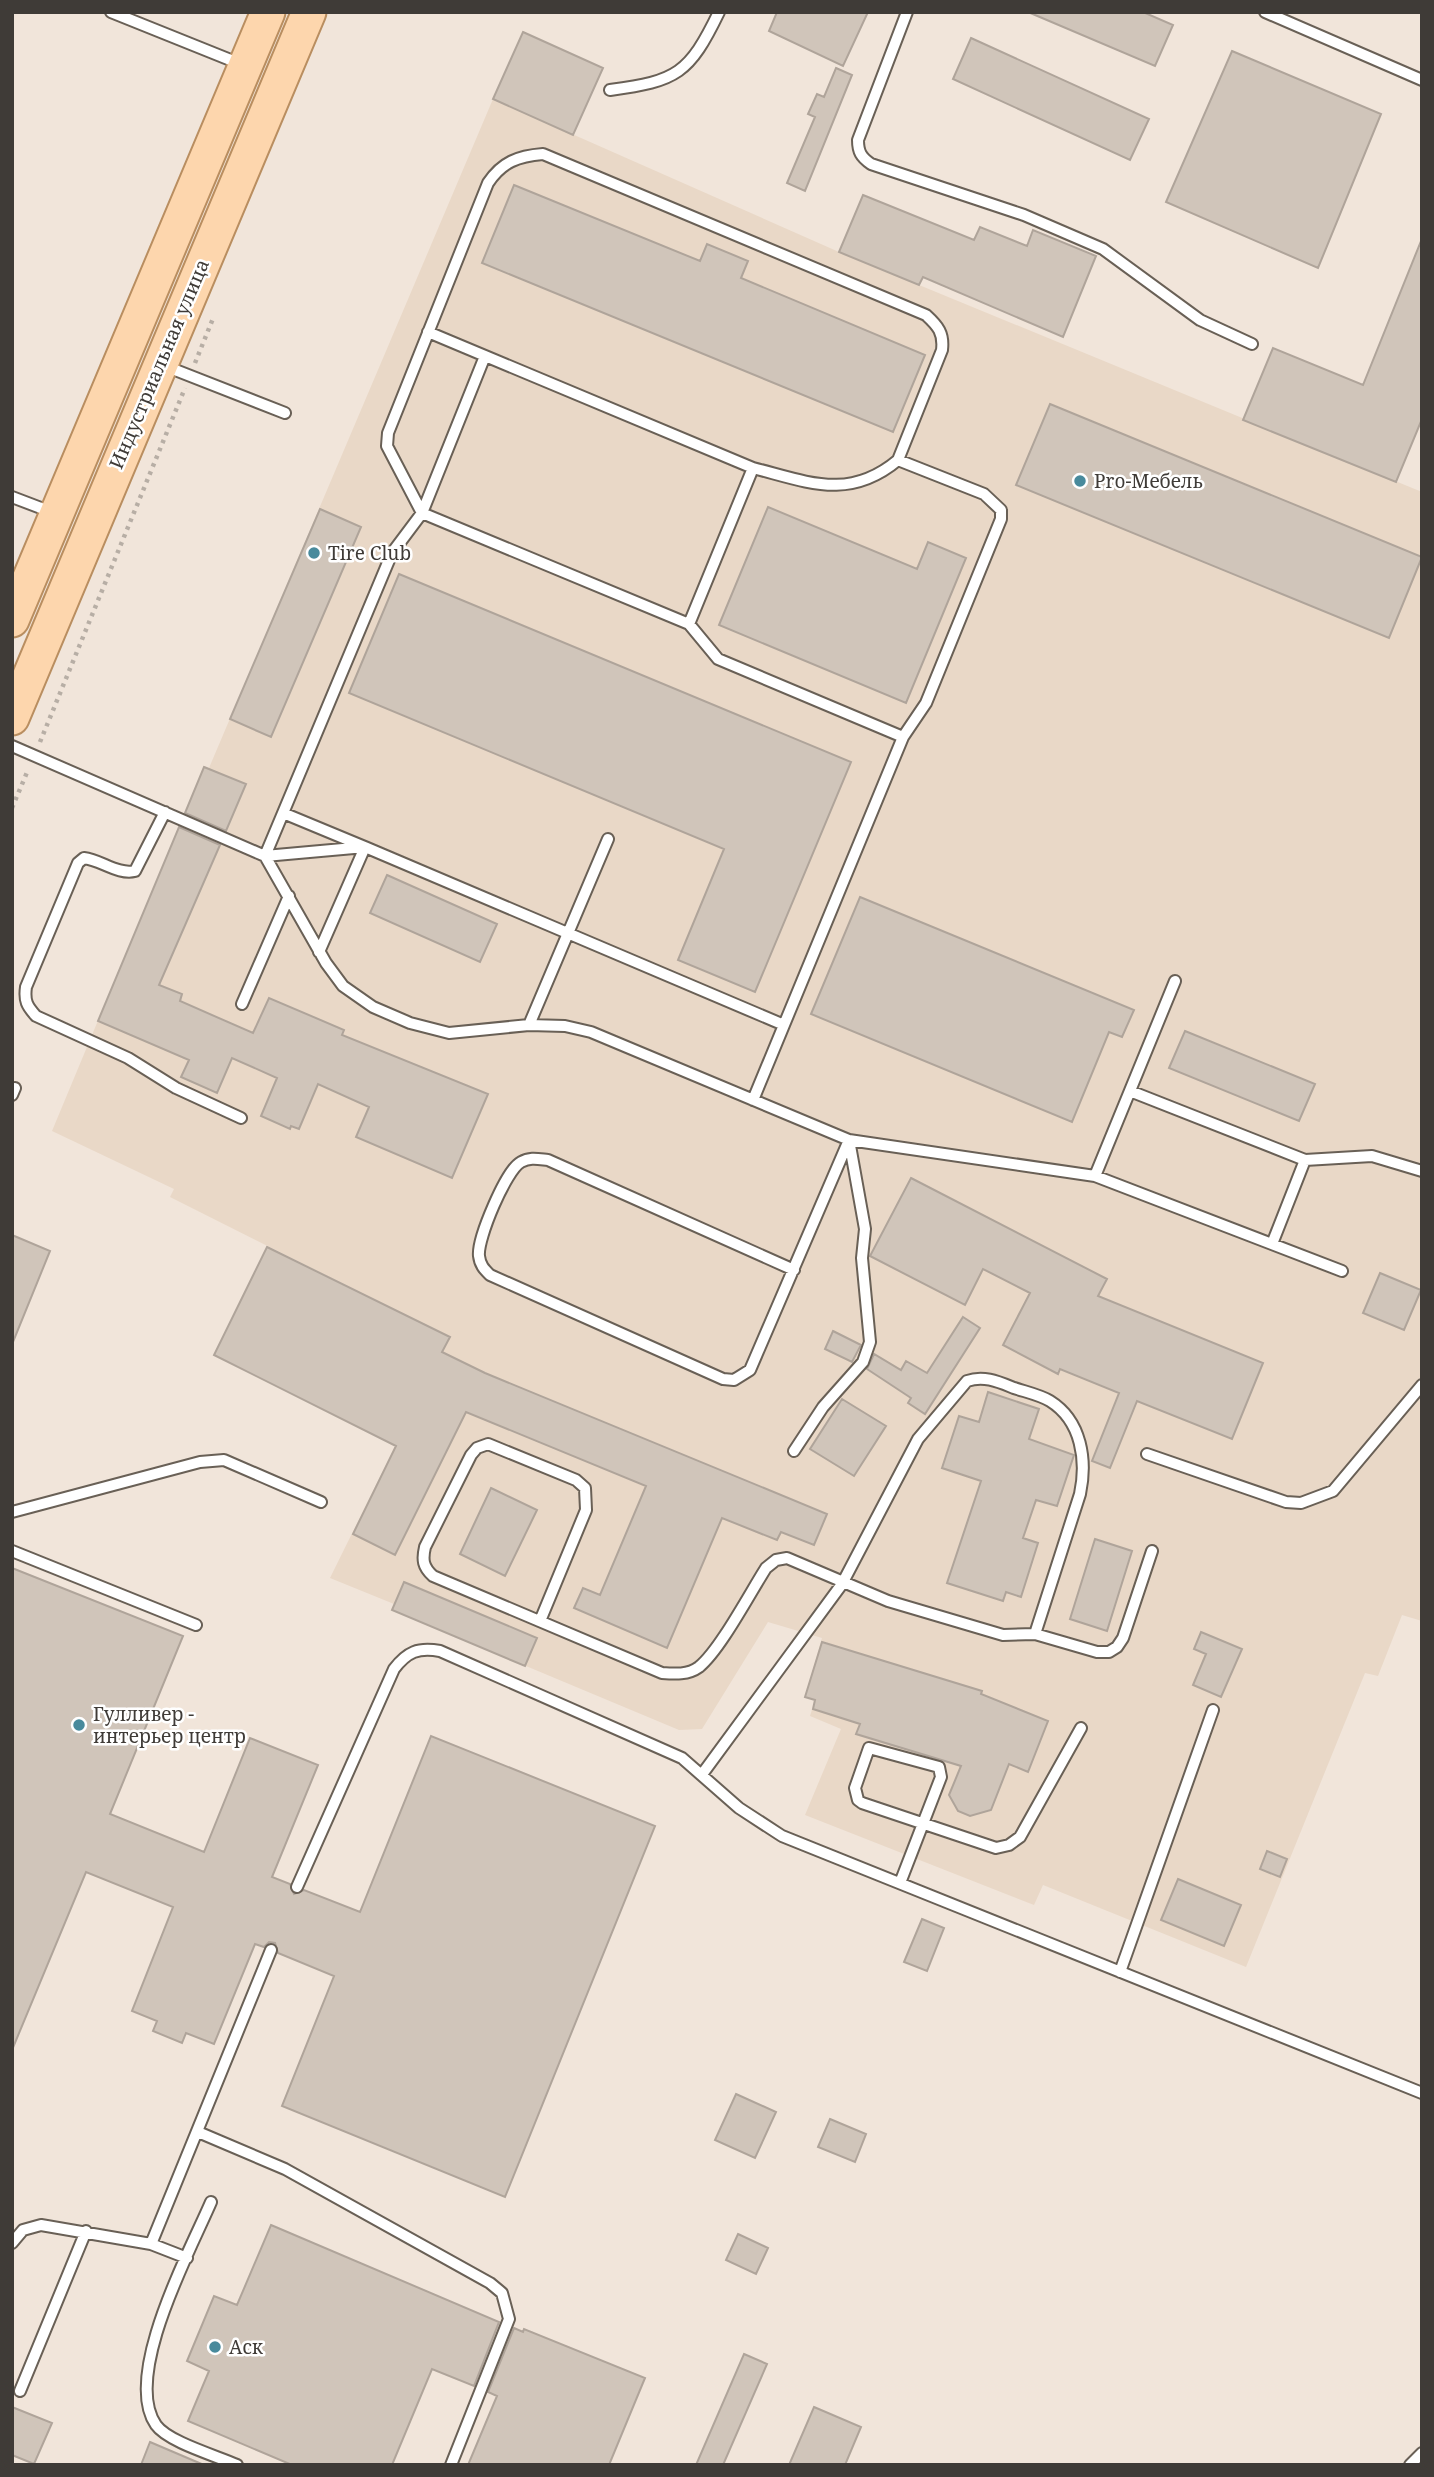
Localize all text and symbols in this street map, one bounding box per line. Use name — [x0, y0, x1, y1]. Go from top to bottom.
street label: Индустриальная улица — [103, 255, 215, 473]
place label: Pro-Мебель — [1094, 468, 1203, 494]
marker: Pro-Мебель — [1072, 473, 1088, 489]
place label: Tire Club — [328, 540, 411, 566]
marker: Tire Club — [306, 545, 322, 561]
place label: Гулливер - интерьер центр — [93, 1701, 246, 1749]
marker: Гулливер - интерьер центр — [71, 1717, 87, 1733]
place label: Аск — [229, 2334, 264, 2360]
marker: Аск — [207, 2339, 223, 2355]

